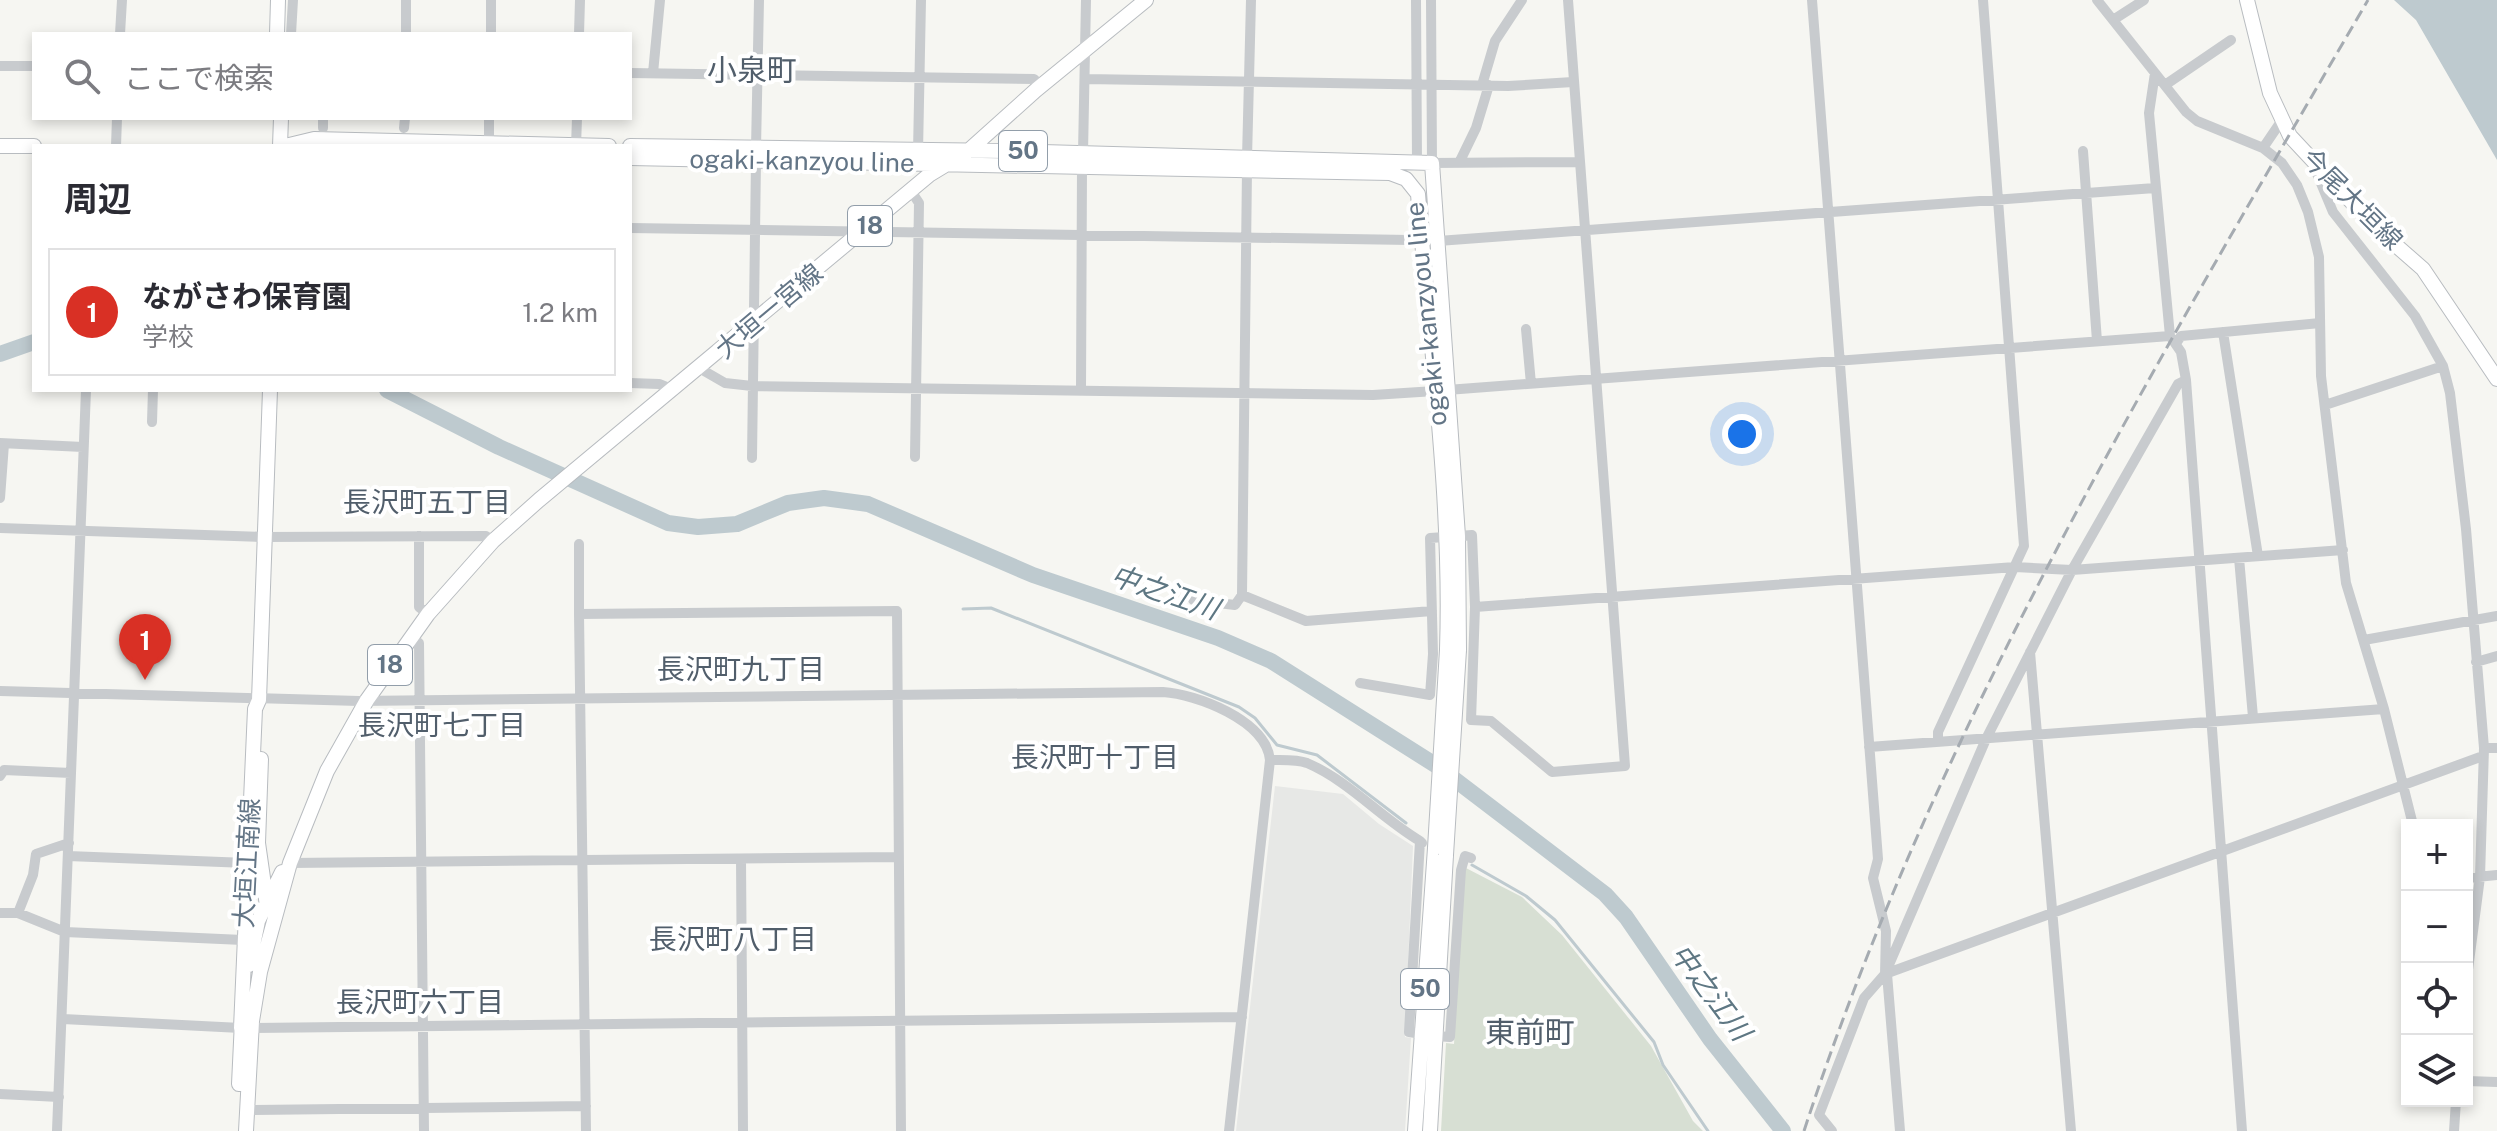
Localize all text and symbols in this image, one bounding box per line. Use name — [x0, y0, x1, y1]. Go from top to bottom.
search box — [32, 32, 632, 120]
district label: 小泉町 — [707, 52, 797, 88]
icon: search — [60, 54, 104, 98]
text: ここで検索 — [124, 60, 274, 96]
road number: 50 — [999, 131, 1047, 171]
street label: 今尾大垣線 — [2295, 142, 2409, 256]
street label: ogaki-kanzyou line — [689, 143, 915, 178]
text: 周辺 — [64, 179, 132, 219]
street label: ogaki-kanzyou line — [1398, 200, 1453, 428]
road number: 18 — [848, 206, 892, 246]
street label: 大垣一宮線 — [709, 257, 828, 364]
text: ながさわ保育園 — [142, 278, 352, 314]
text: 1 — [86, 297, 98, 328]
text: 1.2 km — [522, 297, 598, 328]
text: 学校 — [142, 321, 194, 352]
your location — [1722, 414, 1762, 454]
district label: 長沢町五丁目 — [343, 485, 511, 518]
water label: 中之江川 — [1107, 558, 1226, 626]
pin: 1 — [119, 614, 171, 680]
road number: 18 — [368, 645, 412, 685]
district label: 長沢町九丁目 — [657, 652, 825, 685]
district label: 長沢町七丁目 — [358, 708, 526, 741]
district label: 長沢町十丁目 — [1011, 740, 1179, 773]
street label: 大垣江南線 — [228, 797, 265, 929]
map controls — [2401, 819, 2473, 1107]
button: + — [2401, 819, 2473, 891]
button: − — [2401, 891, 2473, 963]
district label: 長沢町八丁目 — [649, 922, 817, 955]
water label: 中之江川 — [1665, 937, 1760, 1049]
button: locate — [2401, 963, 2473, 1035]
road number: 50 — [1401, 969, 1449, 1009]
district label: 長沢町六丁目 — [336, 985, 504, 1018]
district label: 東前町 — [1485, 1014, 1575, 1050]
button: layers — [2401, 1035, 2473, 1107]

